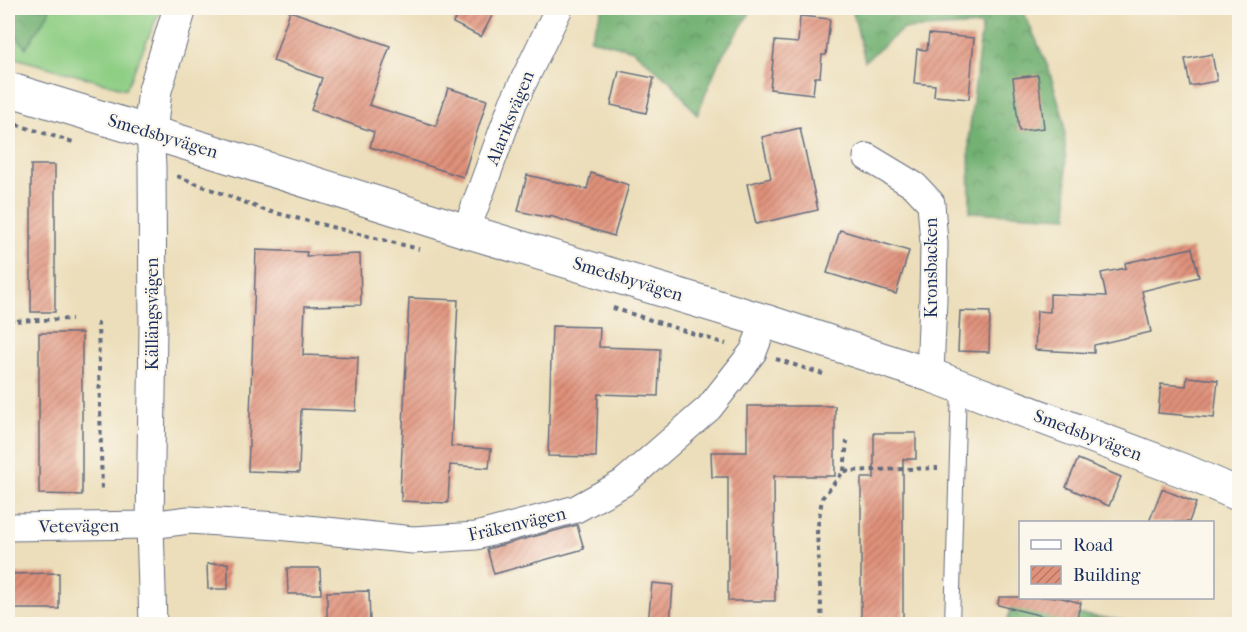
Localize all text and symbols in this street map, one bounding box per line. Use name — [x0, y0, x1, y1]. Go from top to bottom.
street label: Alariksvägen — [482, 67, 539, 169]
street label: Smedsbyvägen — [105, 110, 221, 163]
street label: Kronsbacken — [921, 217, 942, 318]
street label: Smedsbyvägen — [570, 253, 686, 306]
street label: Källängsvägen — [142, 257, 163, 370]
street label: Smedsbyvägen — [1031, 405, 1145, 466]
street label: Fräkenvägen — [466, 503, 569, 546]
street label: Vetevägen — [37, 515, 120, 538]
legend — [1019, 521, 1214, 599]
text: Road — [1073, 535, 1113, 556]
text: Building — [1073, 565, 1141, 586]

